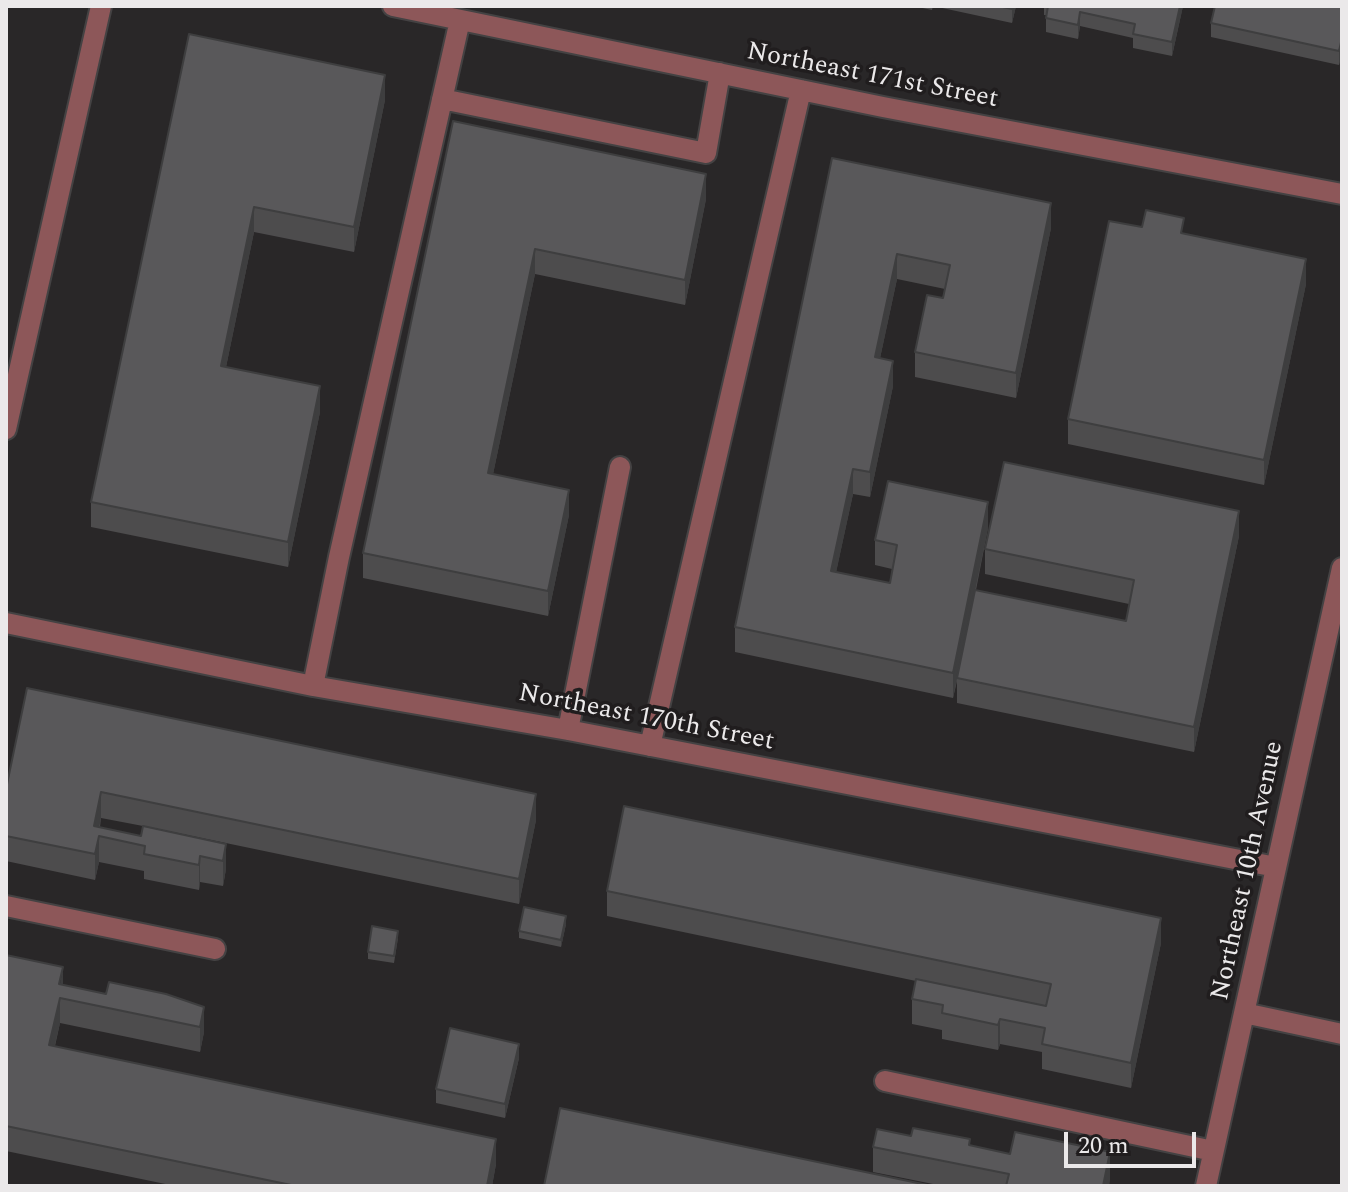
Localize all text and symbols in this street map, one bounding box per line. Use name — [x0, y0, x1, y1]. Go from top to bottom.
street label: Northeast 171st Street — [744, 37, 1000, 117]
street label: Northeast 170th Street — [516, 679, 776, 759]
street label: Northeast 10th Avenue — [1206, 739, 1292, 1003]
scale bar — [1068, 1116, 1200, 1166]
text: 20 m — [1078, 1128, 1129, 1164]

